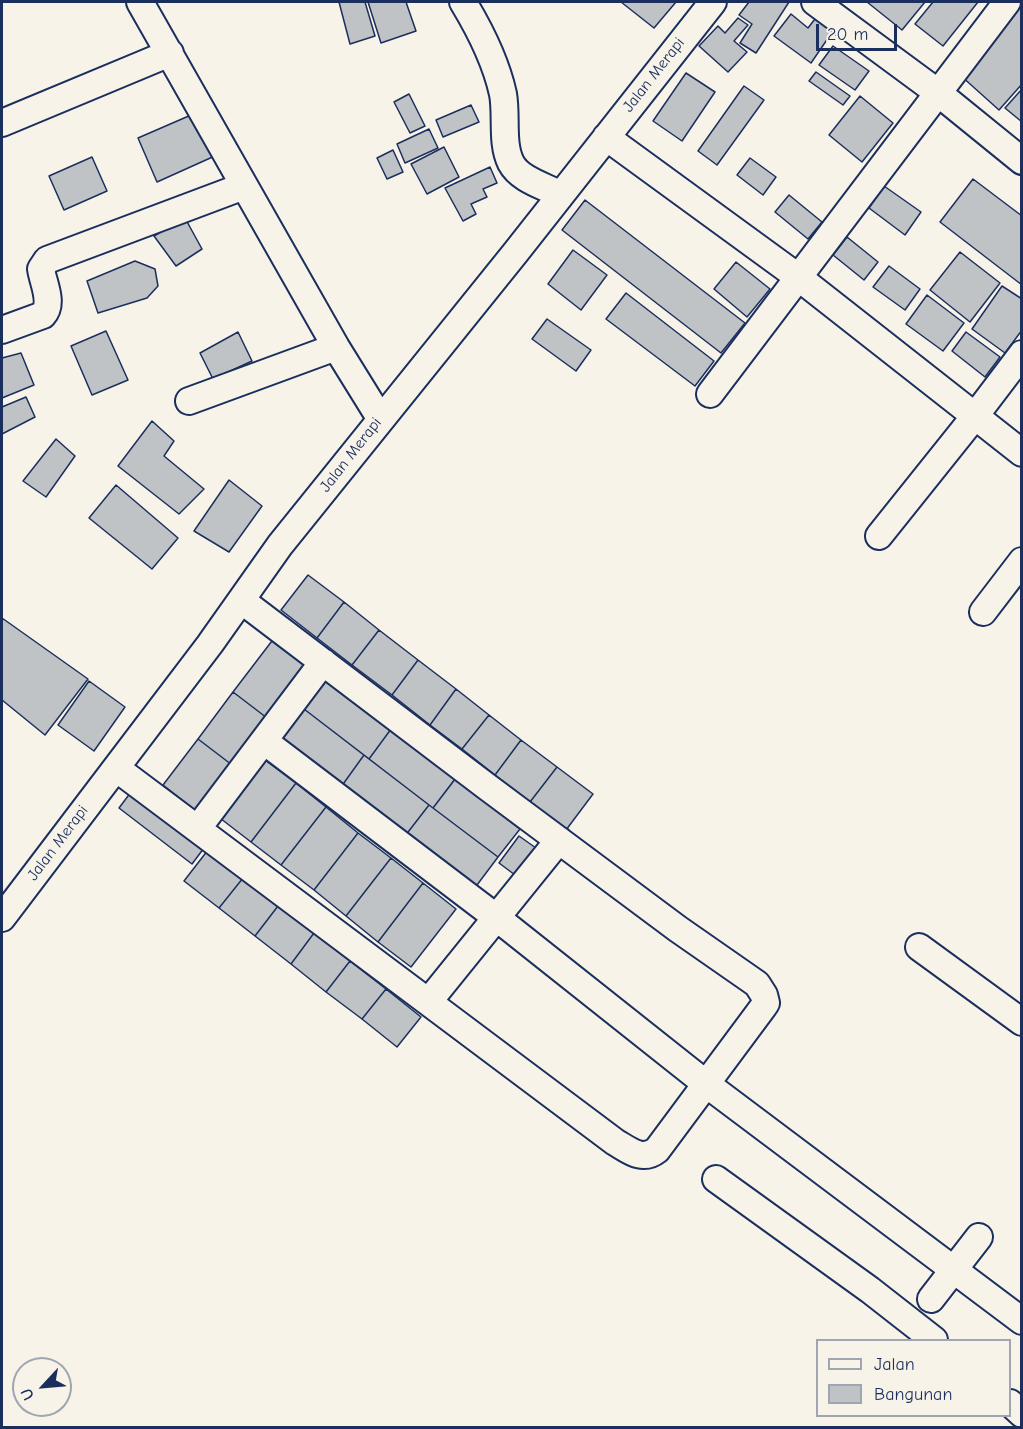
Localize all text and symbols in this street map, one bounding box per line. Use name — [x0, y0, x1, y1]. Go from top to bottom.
scale bar — [819, 12, 900, 50]
text: 20 m — [827, 24, 868, 45]
street label: Jalan Merapi — [619, 34, 689, 116]
street label: Jalan Merapi — [316, 414, 386, 496]
street label: Jalan Merapi — [23, 802, 93, 884]
legend — [816, 1339, 1011, 1417]
text: Jalan — [874, 1354, 915, 1375]
north arrow — [12, 1357, 72, 1417]
text: Bangunan — [874, 1384, 952, 1405]
text: U — [17, 1385, 38, 1403]

